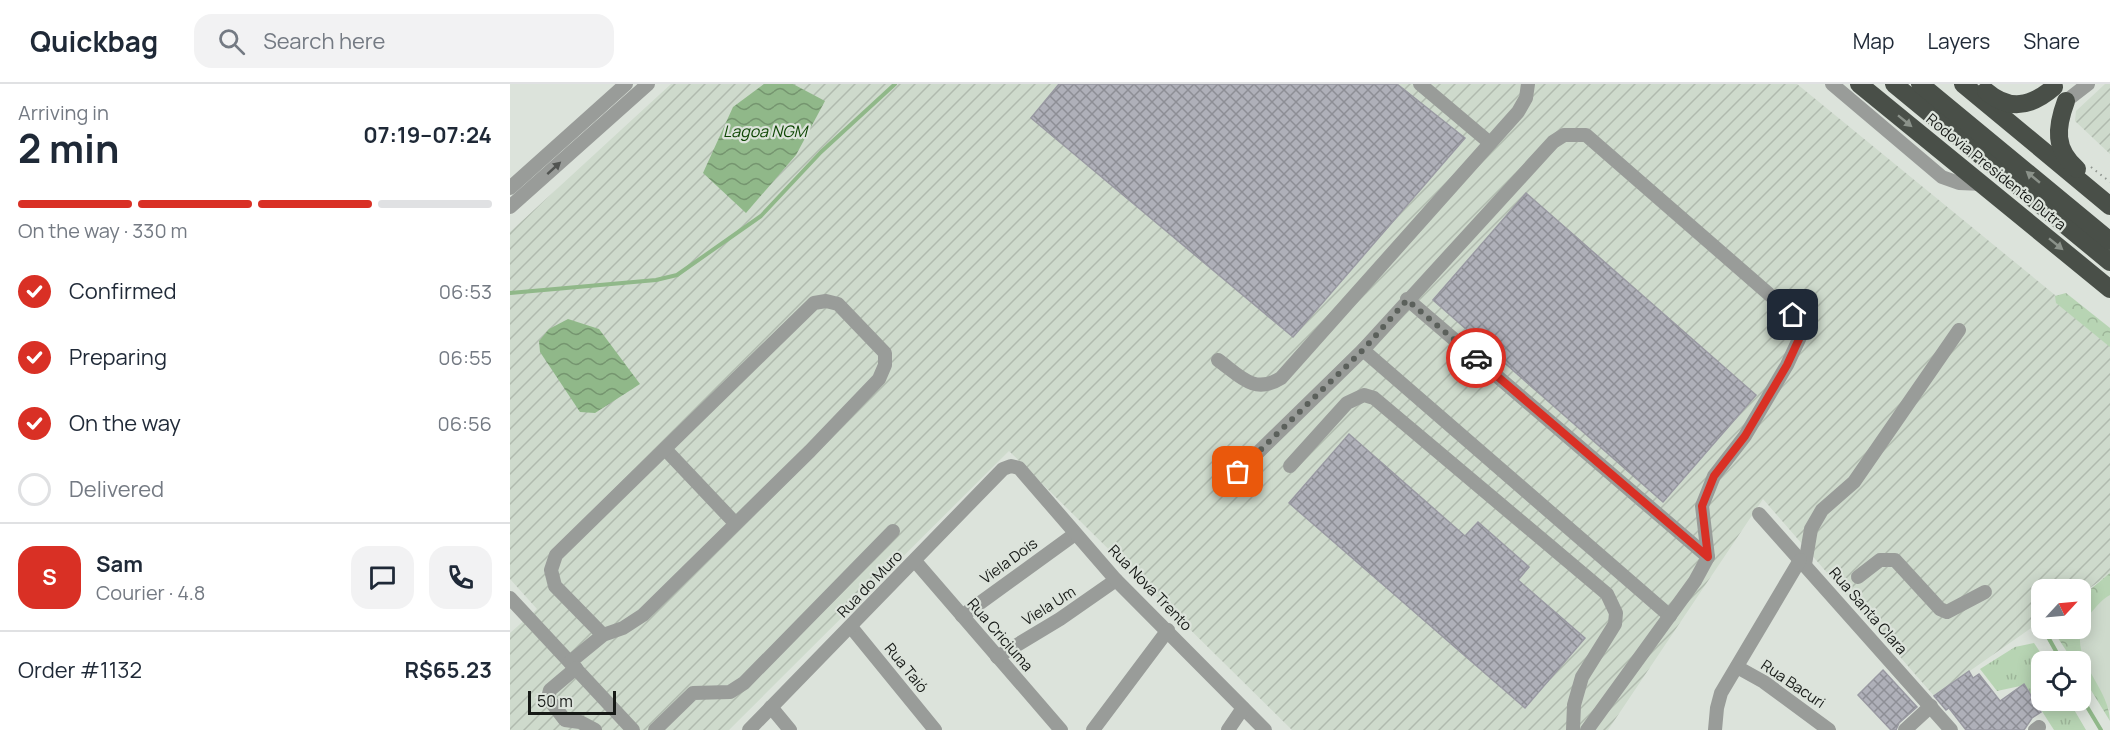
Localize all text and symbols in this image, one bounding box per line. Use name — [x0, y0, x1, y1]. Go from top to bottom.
search box — [194, 14, 614, 68]
text: Quickbag — [30, 22, 158, 60]
icon: search — [215, 25, 248, 58]
text: Search here — [263, 26, 385, 56]
text: Map — [1853, 27, 1894, 55]
text: Layers — [1927, 27, 1990, 55]
text: Share — [2023, 27, 2080, 55]
text: Arriving in — [18, 99, 109, 126]
street label: Rodovia Presidente Dutra — [1922, 108, 2071, 235]
one-way arrow — [1897, 114, 1912, 127]
text: 07:19–07:24 — [363, 120, 492, 150]
water label: Lagoa NGM — [723, 120, 809, 142]
text: 2 min — [18, 121, 119, 175]
one-way arrow — [546, 162, 561, 175]
one-way arrow — [2025, 171, 2040, 184]
text: On the way · 330 m — [18, 217, 188, 244]
one-way arrow — [2048, 238, 2064, 251]
icon: check — [18, 275, 51, 308]
text: Confirmed — [69, 276, 177, 306]
text: 06:53 — [439, 278, 492, 305]
pin — [1767, 289, 1818, 340]
icon: home — [1776, 298, 1809, 331]
courier — [1446, 328, 1506, 388]
icon: check — [18, 341, 51, 374]
text: Preparing — [69, 342, 167, 372]
icon: car — [1460, 342, 1493, 375]
text: 06:55 — [438, 344, 492, 371]
icon: check — [18, 407, 51, 440]
text: On the way — [69, 408, 181, 438]
text: 06:56 — [437, 410, 492, 437]
pin — [1212, 446, 1263, 497]
icon: bag — [1221, 455, 1254, 488]
text: Delivered — [69, 474, 164, 504]
street label: Viela Dois — [976, 533, 1042, 589]
street label: Rua Nova Trento — [1104, 540, 1197, 636]
street label: Rua do Muro — [832, 545, 907, 622]
button: chat — [351, 546, 414, 609]
button: phone — [429, 546, 492, 609]
text: Sam — [96, 549, 143, 579]
text: S — [42, 562, 57, 592]
street label: Rua Santa Clara — [1825, 562, 1912, 659]
text: Courier · 4.8 — [96, 579, 205, 606]
north arrow — [2031, 579, 2091, 639]
map controls — [2031, 579, 2091, 711]
street label: Viela Um — [1018, 581, 1079, 630]
street label: Rua Criciuma — [963, 593, 1038, 676]
street label: Rua Taió — [880, 638, 933, 697]
button: locate — [2031, 651, 2091, 711]
street label: Rua Bacuri — [1757, 654, 1830, 713]
text: Order #1132 — [18, 655, 142, 685]
text: R$65.23 — [405, 655, 492, 685]
scale bar — [528, 688, 616, 716]
text: 50 m — [537, 690, 573, 712]

